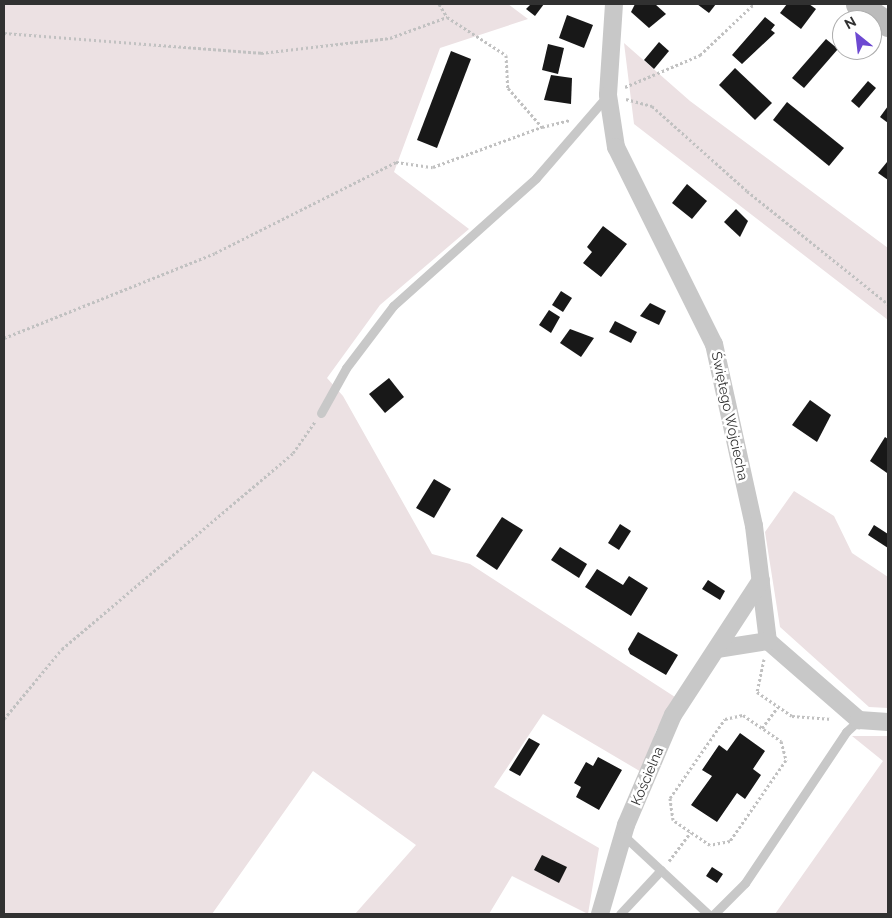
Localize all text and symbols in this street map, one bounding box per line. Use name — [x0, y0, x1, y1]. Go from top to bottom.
north arrow — [832, 10, 882, 60]
text: N — [842, 13, 859, 32]
street label: Świętego Wojciecha — [708, 350, 752, 482]
street label: Kościelna — [627, 744, 667, 808]

